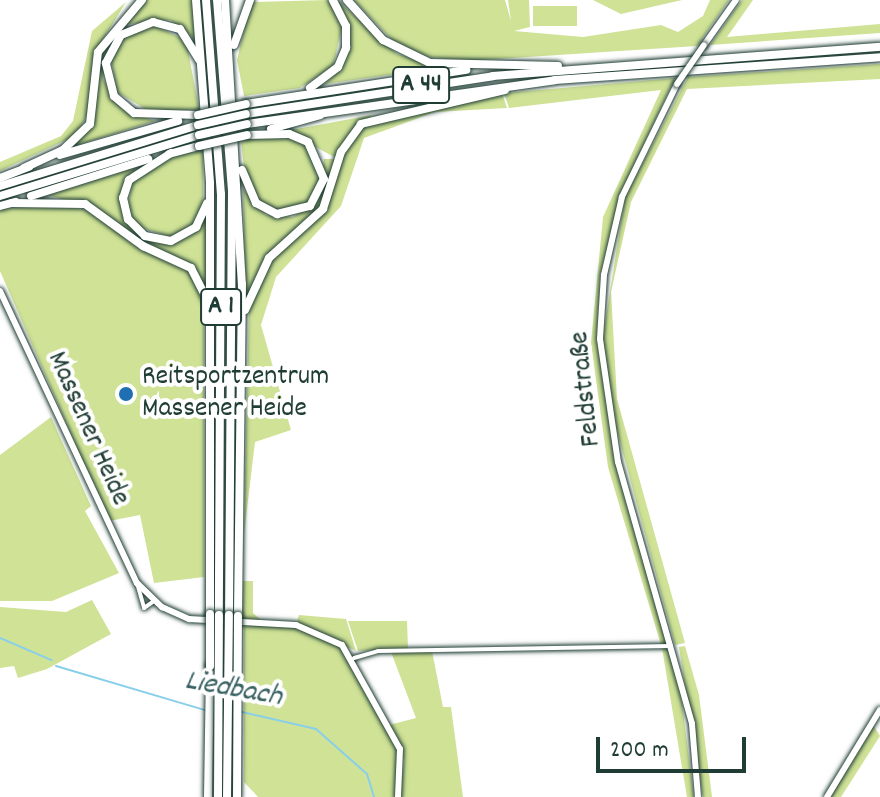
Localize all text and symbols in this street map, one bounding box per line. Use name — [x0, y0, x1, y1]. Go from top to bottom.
road number: A 44 — [391, 63, 451, 107]
road number: A 1 — [199, 285, 243, 329]
street label: Feldstraße — [564, 330, 610, 448]
street label: Massener Heide — [38, 347, 136, 511]
place label: Reitsportzentrum Massener Heide — [142, 361, 329, 427]
marker: Reitsportzentrum Massener Heide — [117, 385, 135, 403]
water label: Liedbach — [182, 665, 284, 717]
scale bar — [600, 721, 750, 771]
text: 200 m — [610, 734, 669, 768]

